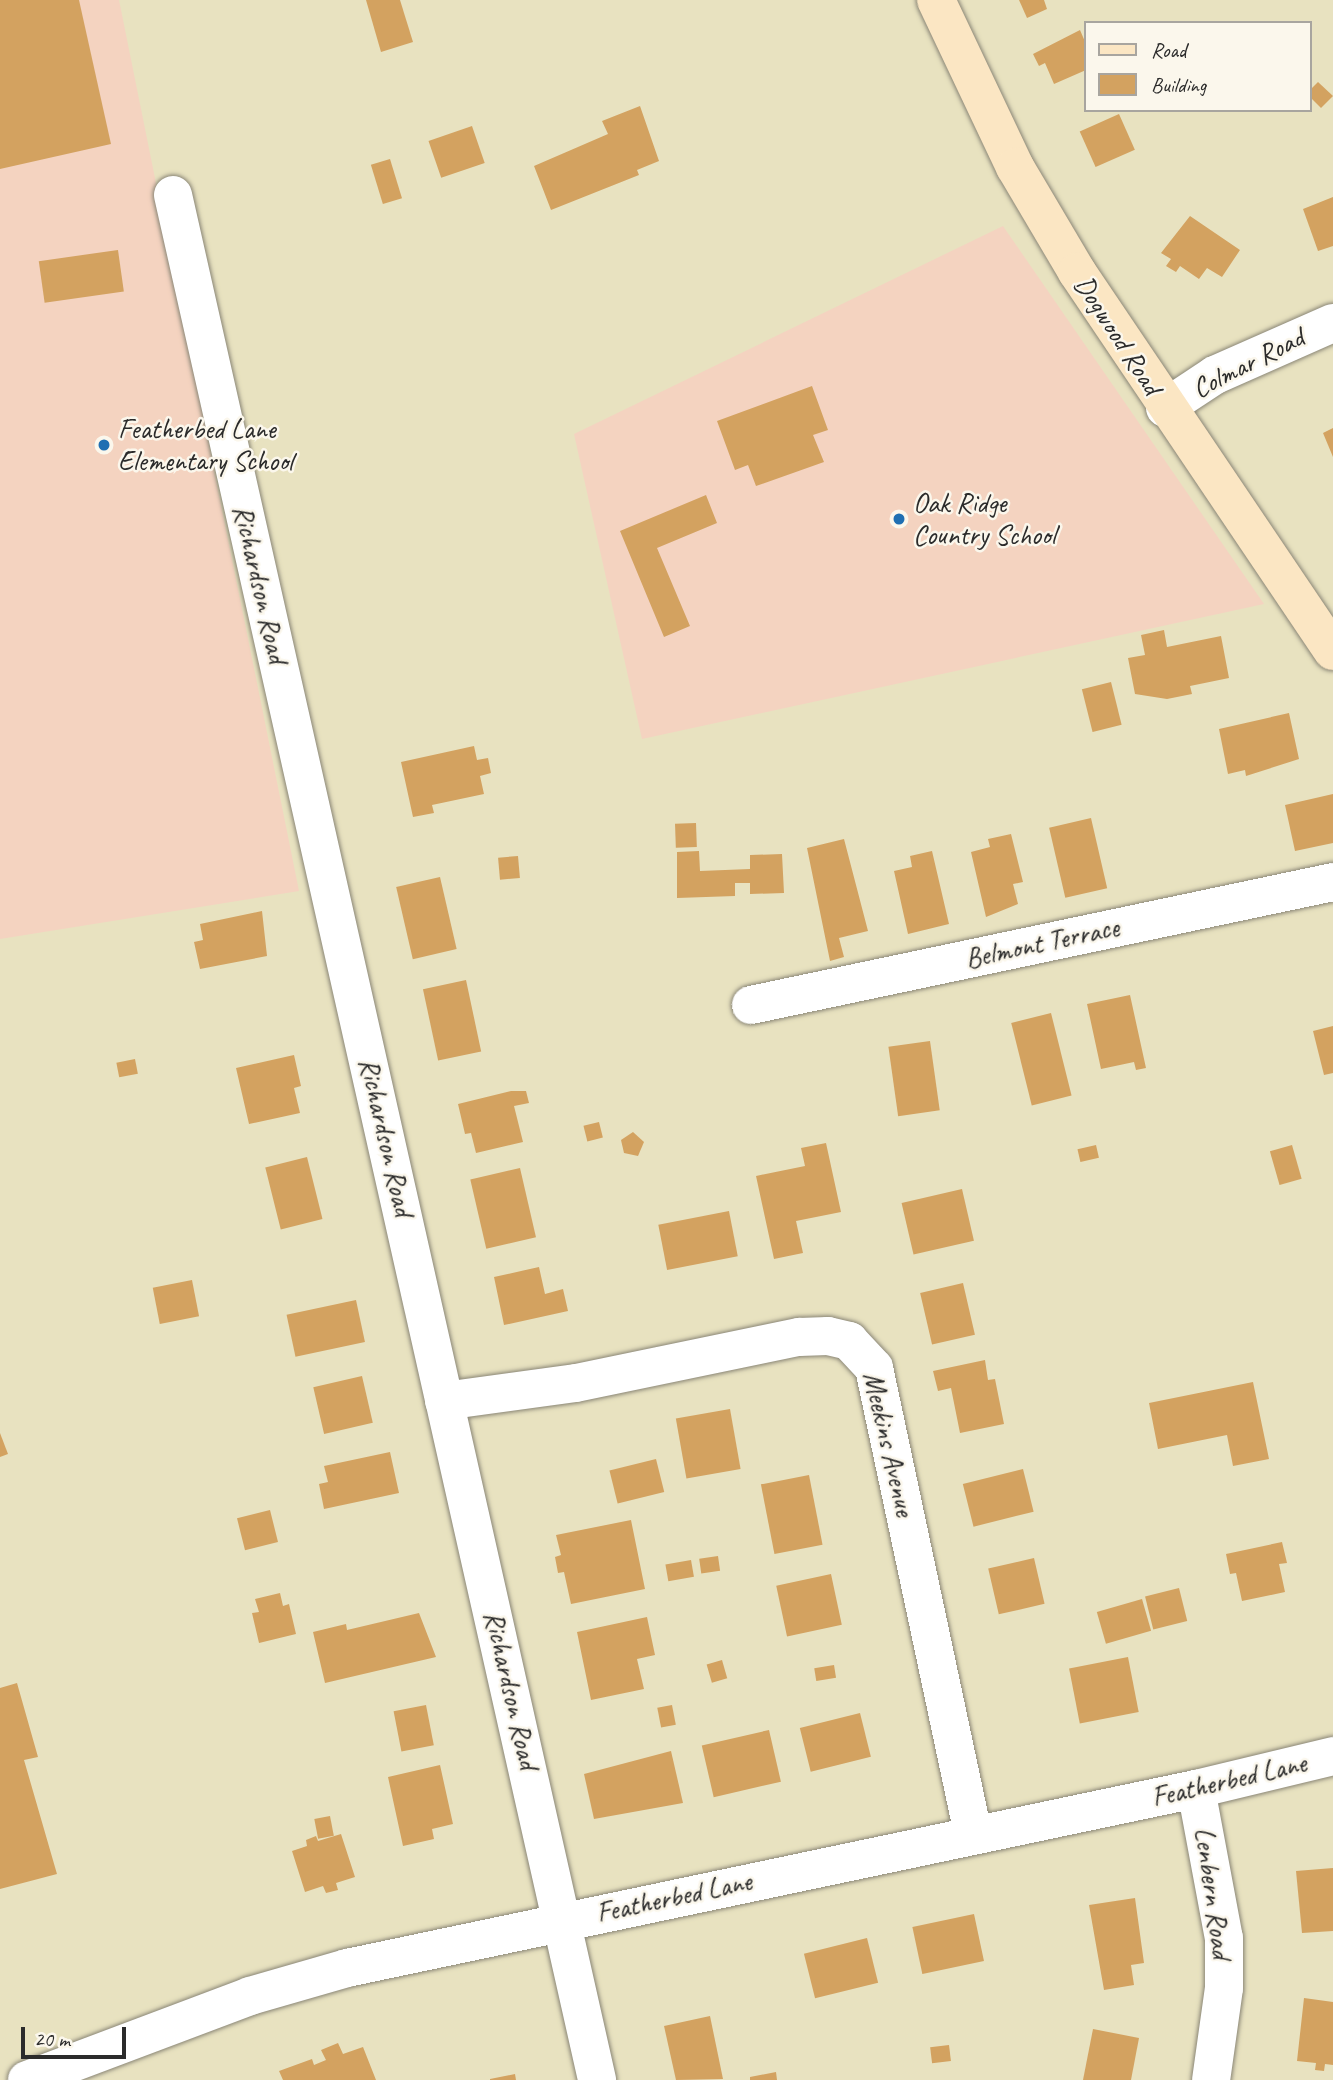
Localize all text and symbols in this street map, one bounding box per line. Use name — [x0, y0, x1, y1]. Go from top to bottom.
legend — [1084, 21, 1312, 112]
text: Road — [1151, 37, 1186, 63]
text: Building — [1151, 72, 1206, 98]
street label: Dogwood Road — [1067, 269, 1169, 401]
street label: Colmar Road — [1187, 321, 1309, 405]
place label: Featherbed Lane Elementary School — [118, 412, 293, 478]
marker: Featherbed Lane Elementary School — [96, 437, 112, 453]
place label: Oak Ridge Country School — [913, 486, 1055, 552]
street label: Richardson Road — [226, 502, 294, 666]
marker: Oak Ridge Country School — [891, 511, 907, 527]
street label: Belmont Terrace — [963, 910, 1121, 976]
street label: Richardson Road — [352, 1055, 420, 1219]
street label: Meekins Avenue — [856, 1369, 922, 1519]
street label: Richardson Road — [477, 1608, 545, 1772]
street label: Featherbed Lane — [1148, 1746, 1310, 1814]
street label: Lenbern Road — [1187, 1826, 1239, 1960]
street label: Featherbed Lane — [593, 1864, 755, 1930]
scale bar — [24, 2014, 130, 2058]
text: 20 m — [34, 2026, 70, 2052]

